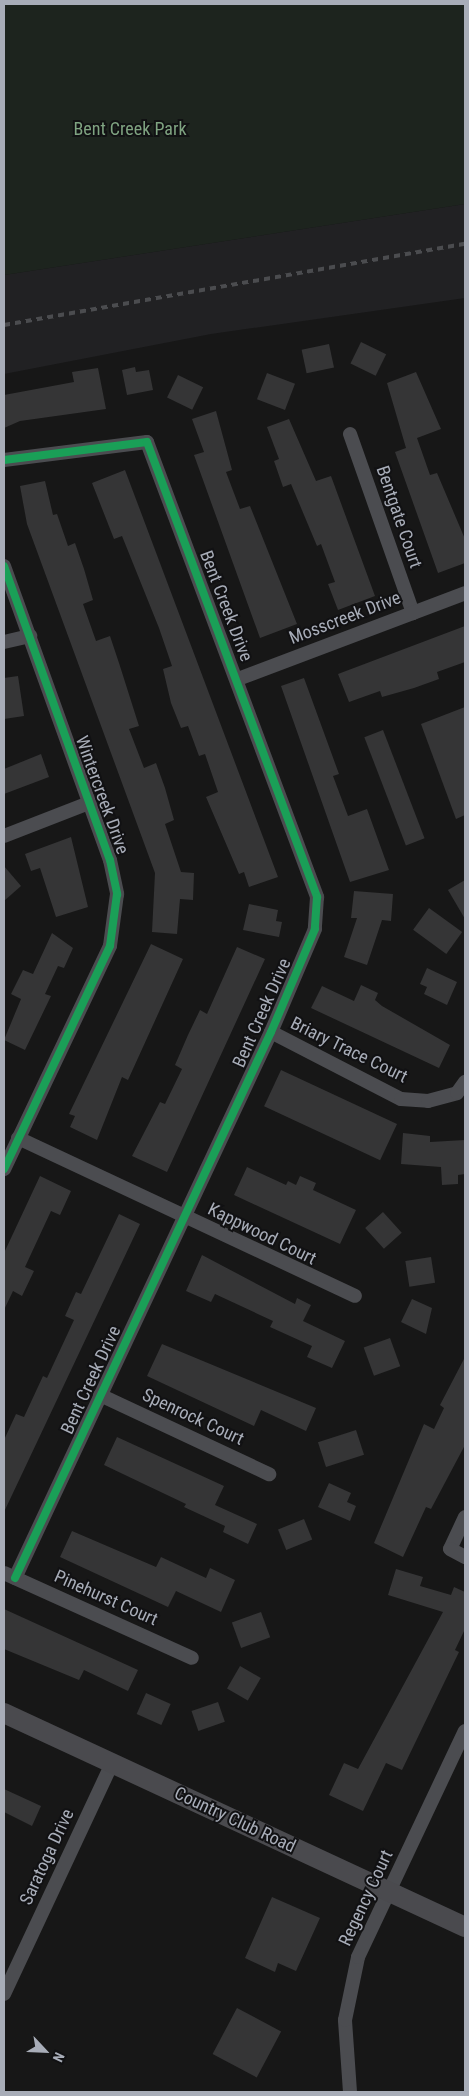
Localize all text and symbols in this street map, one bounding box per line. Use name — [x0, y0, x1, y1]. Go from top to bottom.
park label: Bent Creek Park — [73, 118, 187, 140]
street label: Bentgate Court — [371, 463, 427, 571]
street label: Bent Creek Drive — [195, 548, 257, 664]
street label: Mosscreek Drive — [286, 587, 404, 649]
street label: Wintercreek Drive — [71, 733, 133, 857]
street label: Bent Creek Drive — [228, 955, 296, 1071]
street label: Briary Trace Court — [287, 1012, 411, 1088]
street label: Kappwood Court — [204, 1198, 320, 1270]
street label: Bent Creek Drive — [56, 1322, 126, 1438]
street label: Spenrock Court — [139, 1384, 247, 1450]
street label: Pinehurst Court — [51, 1566, 161, 1630]
street label: Country Club Road — [171, 1782, 299, 1858]
street label: Saratoga Drive — [15, 1806, 79, 1908]
street label: Regency Court — [334, 1847, 398, 1949]
north arrow — [20, 2026, 70, 2076]
text: N — [50, 2050, 68, 2065]

